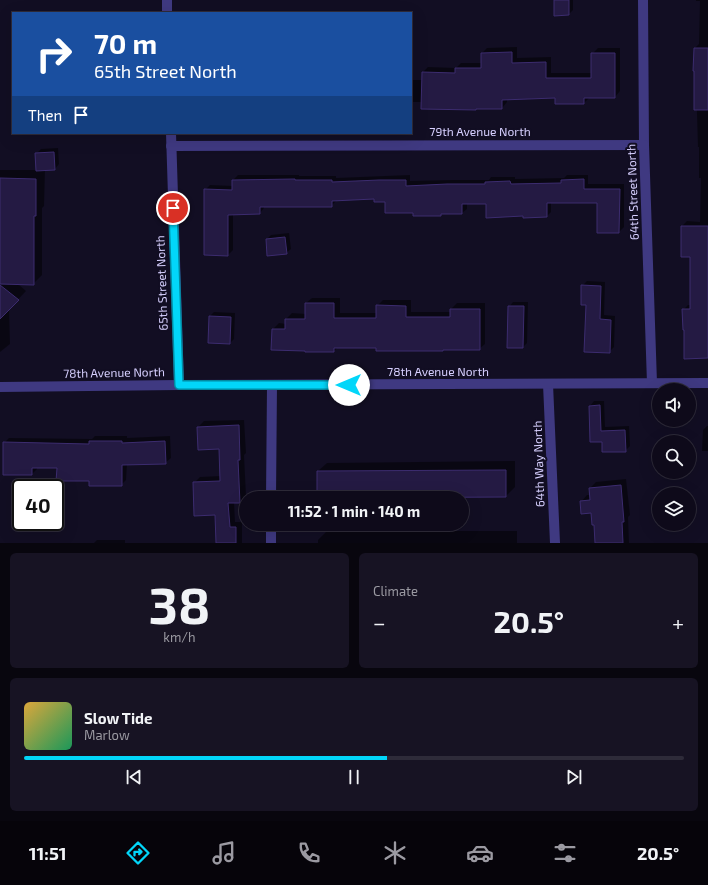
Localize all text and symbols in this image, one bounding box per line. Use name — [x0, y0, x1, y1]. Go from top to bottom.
text: 70 m — [94, 26, 157, 60]
icon: right — [28, 28, 80, 80]
text: 65th Street North — [94, 60, 237, 82]
icon: arrive — [70, 104, 92, 126]
text: Then — [28, 106, 62, 124]
street label: 79th Avenue North — [429, 124, 531, 138]
street label: 64th Street North — [623, 144, 641, 240]
pin — [156, 191, 190, 225]
icon: arrive — [162, 197, 184, 219]
street label: 65th Street North — [152, 235, 170, 331]
street label: 78th Avenue North — [63, 364, 165, 380]
position arrow — [328, 364, 370, 406]
street label: 78th Avenue North — [387, 364, 489, 378]
map controls — [652, 383, 696, 531]
button: sound — [652, 383, 696, 427]
street label: 64th Way North — [529, 421, 547, 508]
button: search — [652, 435, 696, 479]
speed limit sign: 40 — [12, 479, 64, 531]
button: layers — [652, 487, 696, 531]
text: 11:52 · 1 min · 140 m — [288, 502, 420, 520]
text: 38 — [149, 572, 210, 634]
text: Climate — [373, 583, 418, 599]
text: 20.5° — [494, 603, 564, 639]
text: − — [373, 609, 386, 635]
text: + — [672, 609, 684, 635]
text: km/h — [163, 629, 196, 645]
text: Slow Tide — [84, 709, 152, 727]
text: Marlow — [84, 727, 130, 743]
icon: previous — [123, 766, 145, 788]
icon: pause — [343, 766, 365, 788]
icon: next — [563, 766, 585, 788]
icon: directions — [124, 839, 152, 867]
icon: music — [210, 839, 238, 867]
icon: phone — [295, 839, 323, 867]
icon: climate — [381, 839, 409, 867]
icon: car — [466, 839, 494, 867]
icon: filters — [551, 839, 579, 867]
text: 11:51 — [29, 842, 67, 864]
text: 20.5° — [637, 842, 679, 864]

